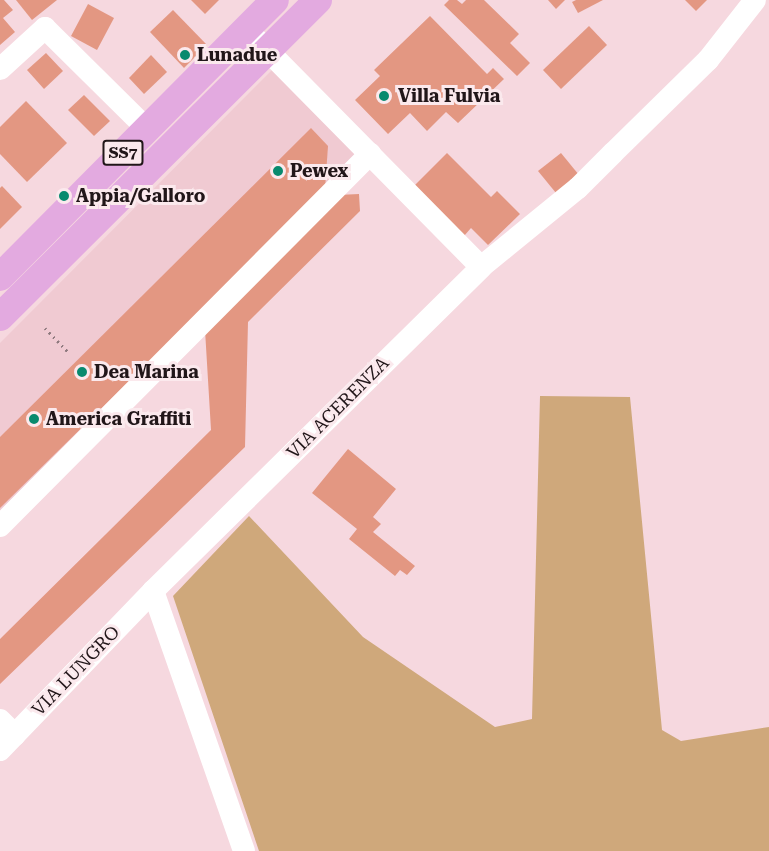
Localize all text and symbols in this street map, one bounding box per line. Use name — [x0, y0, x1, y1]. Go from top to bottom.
place label: Lunadue — [197, 44, 277, 66]
marker: Lunadue — [178, 48, 192, 62]
place label: Villa Fulvia — [398, 85, 500, 107]
marker: Villa Fulvia — [375, 87, 393, 105]
road number: SS7 — [102, 140, 144, 166]
place label: Pewex — [290, 160, 348, 182]
marker: Pewex — [271, 164, 285, 178]
place label: Appia/Galloro — [76, 185, 205, 207]
marker: Appia/Galloro — [57, 189, 71, 203]
street label: VIA ACERENZA — [283, 353, 393, 463]
place label: Dea Marina — [94, 361, 199, 383]
marker: Dea Marina — [75, 365, 89, 379]
place label: America Graffiti — [46, 408, 191, 430]
marker: America Graffiti — [27, 412, 41, 426]
street label: VIA LUNGRO — [28, 621, 124, 721]

